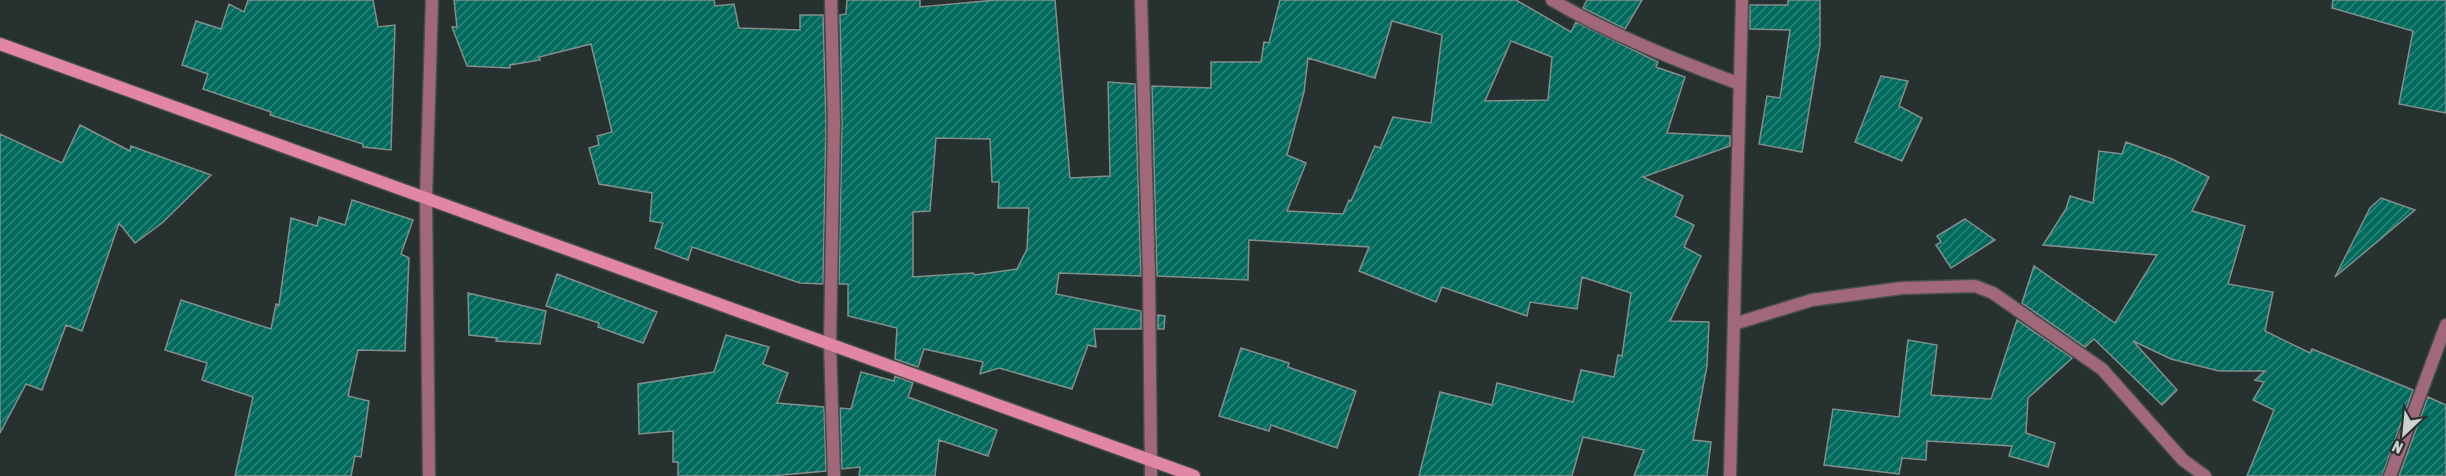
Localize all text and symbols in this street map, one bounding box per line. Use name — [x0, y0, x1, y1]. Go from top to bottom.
north arrow — [2374, 404, 2434, 464]
text: N — [2389, 437, 2406, 458]

